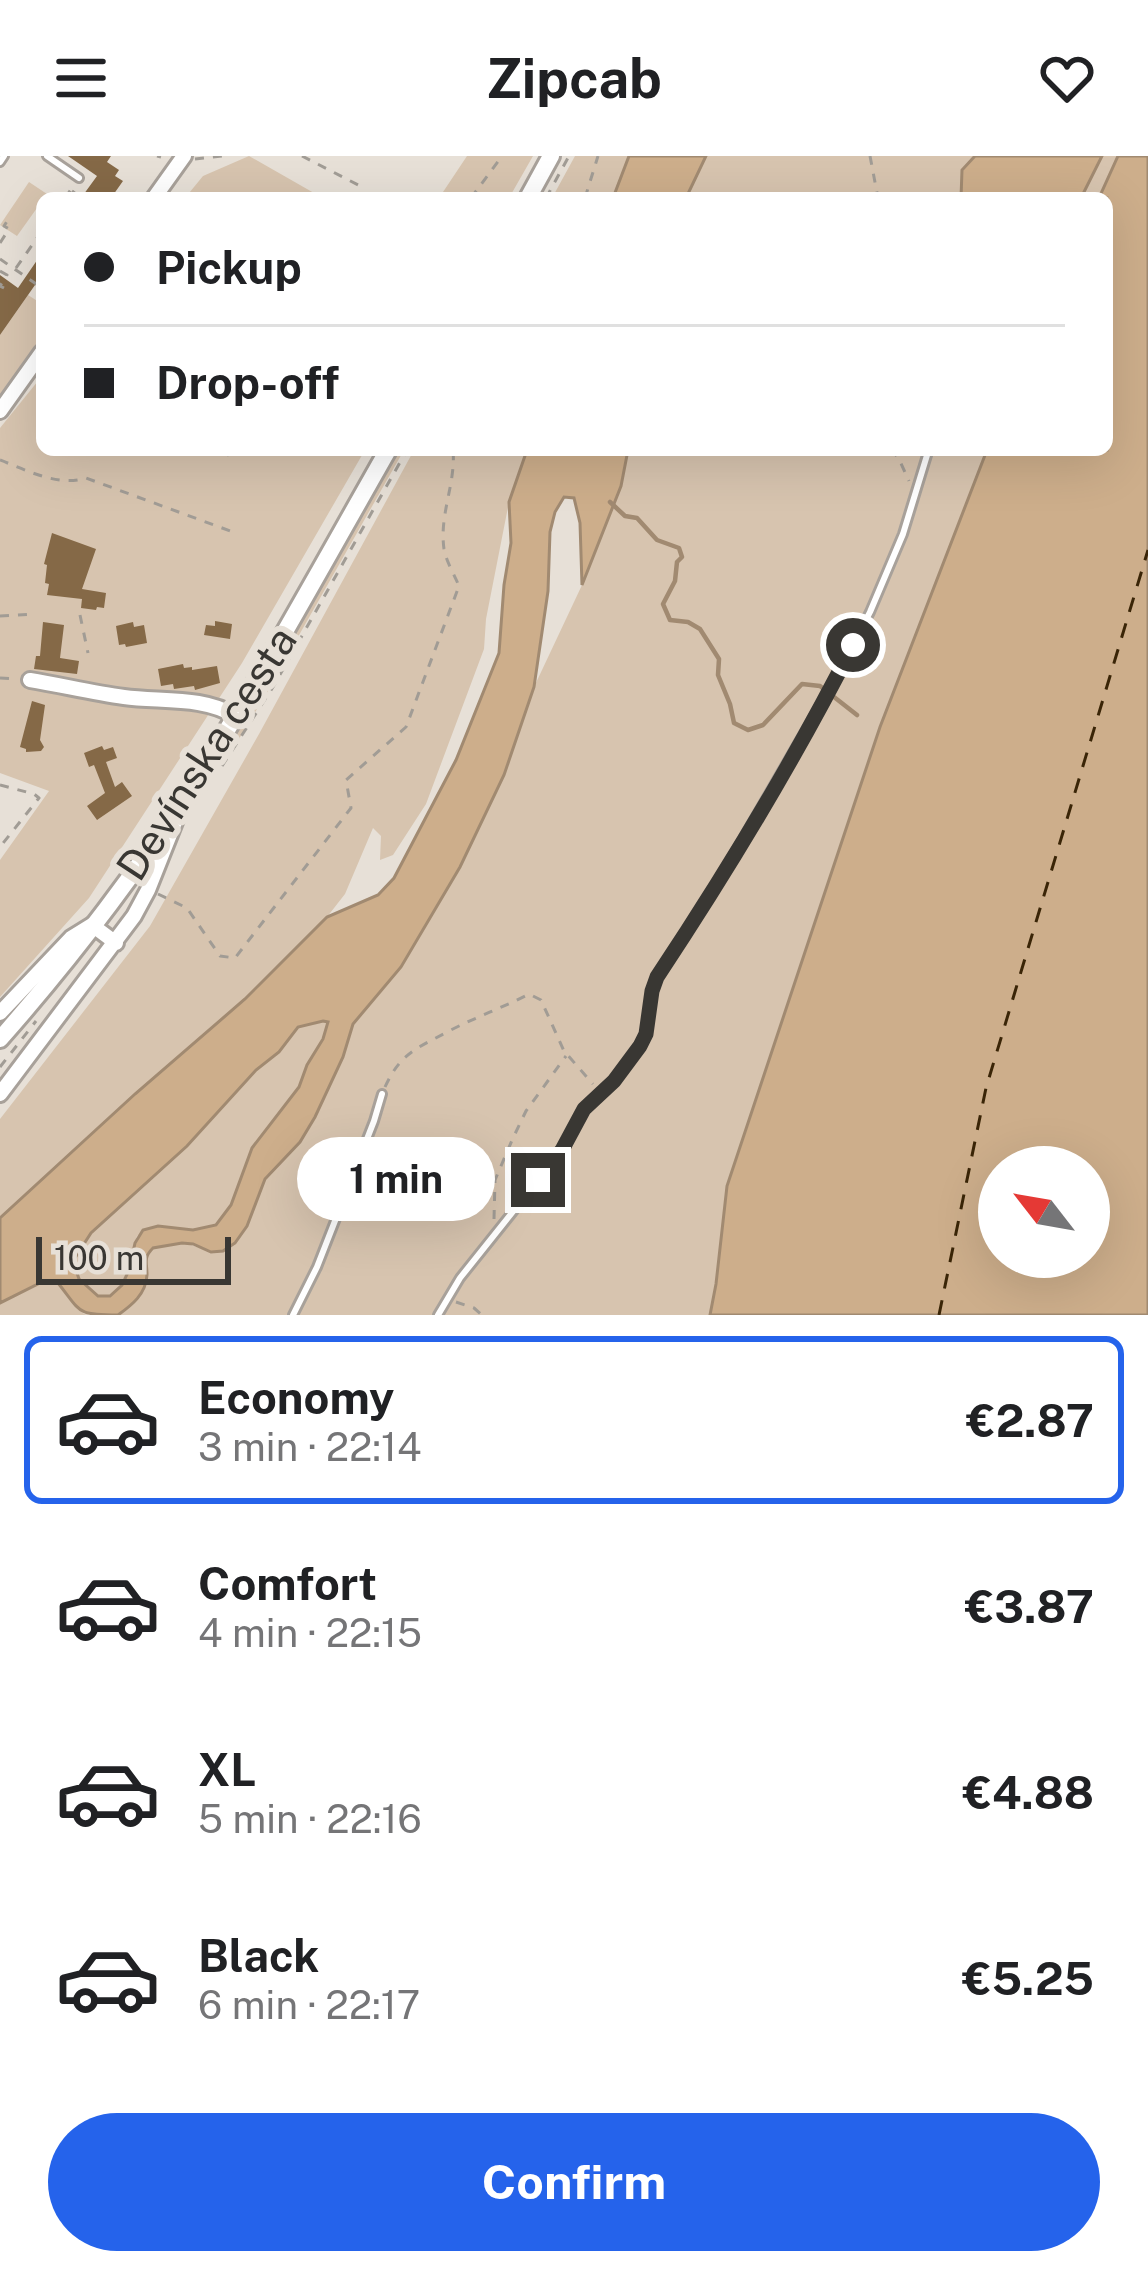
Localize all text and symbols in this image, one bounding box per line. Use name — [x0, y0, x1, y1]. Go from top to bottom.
icon: menu — [48, 45, 114, 111]
icon: heart — [1034, 45, 1100, 111]
text: Zipcab — [486, 47, 662, 110]
text: Pickup — [156, 241, 302, 294]
text: Drop-off — [156, 356, 339, 409]
street label: Devínska cesta — [106, 617, 306, 889]
route start — [826, 618, 880, 672]
callout: 1 min — [298, 1138, 496, 1222]
north arrow — [978, 1146, 1110, 1278]
map controls — [978, 1146, 1110, 1278]
route end — [511, 1153, 565, 1207]
text: 1 min — [349, 1156, 443, 1202]
scale bar — [36, 1231, 231, 1284]
text: 100 m — [54, 1239, 144, 1277]
icon: car — [54, 1366, 162, 1474]
text: Economy — [198, 1371, 394, 1424]
text: €2.87 — [966, 1394, 1094, 1447]
text: 3 min · 22:14 — [198, 1424, 422, 1470]
icon: car — [54, 1552, 162, 1660]
text: Comfort — [198, 1557, 377, 1610]
text: €3.87 — [965, 1580, 1094, 1633]
text: 4 min · 22:15 — [198, 1610, 422, 1656]
icon: car — [54, 1738, 162, 1846]
text: XL — [198, 1743, 256, 1796]
text: €4.88 — [963, 1766, 1094, 1819]
text: 5 min · 22:16 — [198, 1796, 422, 1842]
icon: car — [54, 1924, 162, 2032]
text: Black — [198, 1929, 319, 1982]
text: €5.25 — [962, 1952, 1094, 2005]
text: 6 min · 22:17 — [198, 1982, 420, 2028]
button: Confirm — [48, 2113, 1100, 2251]

